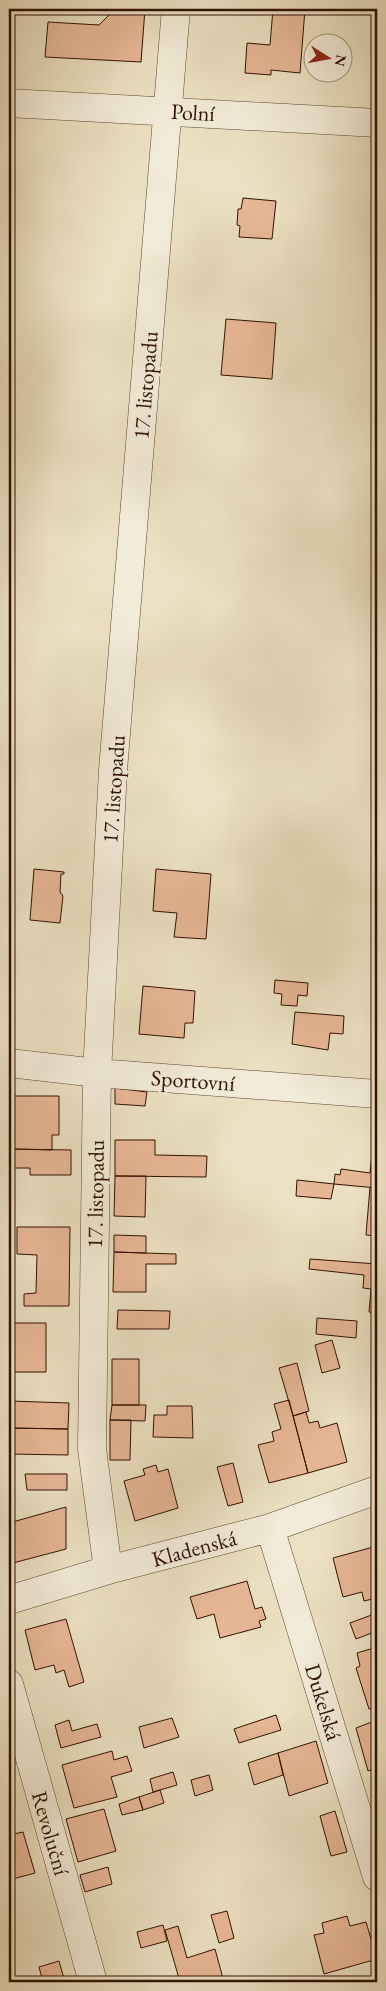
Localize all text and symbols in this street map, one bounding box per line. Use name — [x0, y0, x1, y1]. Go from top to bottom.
north arrow — [304, 32, 354, 82]
text: N — [331, 53, 351, 68]
street label: Polní — [170, 97, 216, 128]
street label: 17. listopadu — [126, 329, 165, 440]
street label: 17. listopadu — [95, 733, 132, 844]
street label: Sportovní — [150, 1063, 236, 1098]
street label: 17. listopadu — [80, 1139, 111, 1249]
street label: Kladenská — [149, 1523, 240, 1574]
street label: Dukelská — [298, 1660, 349, 1744]
street label: Revoluční — [25, 1788, 77, 1879]

